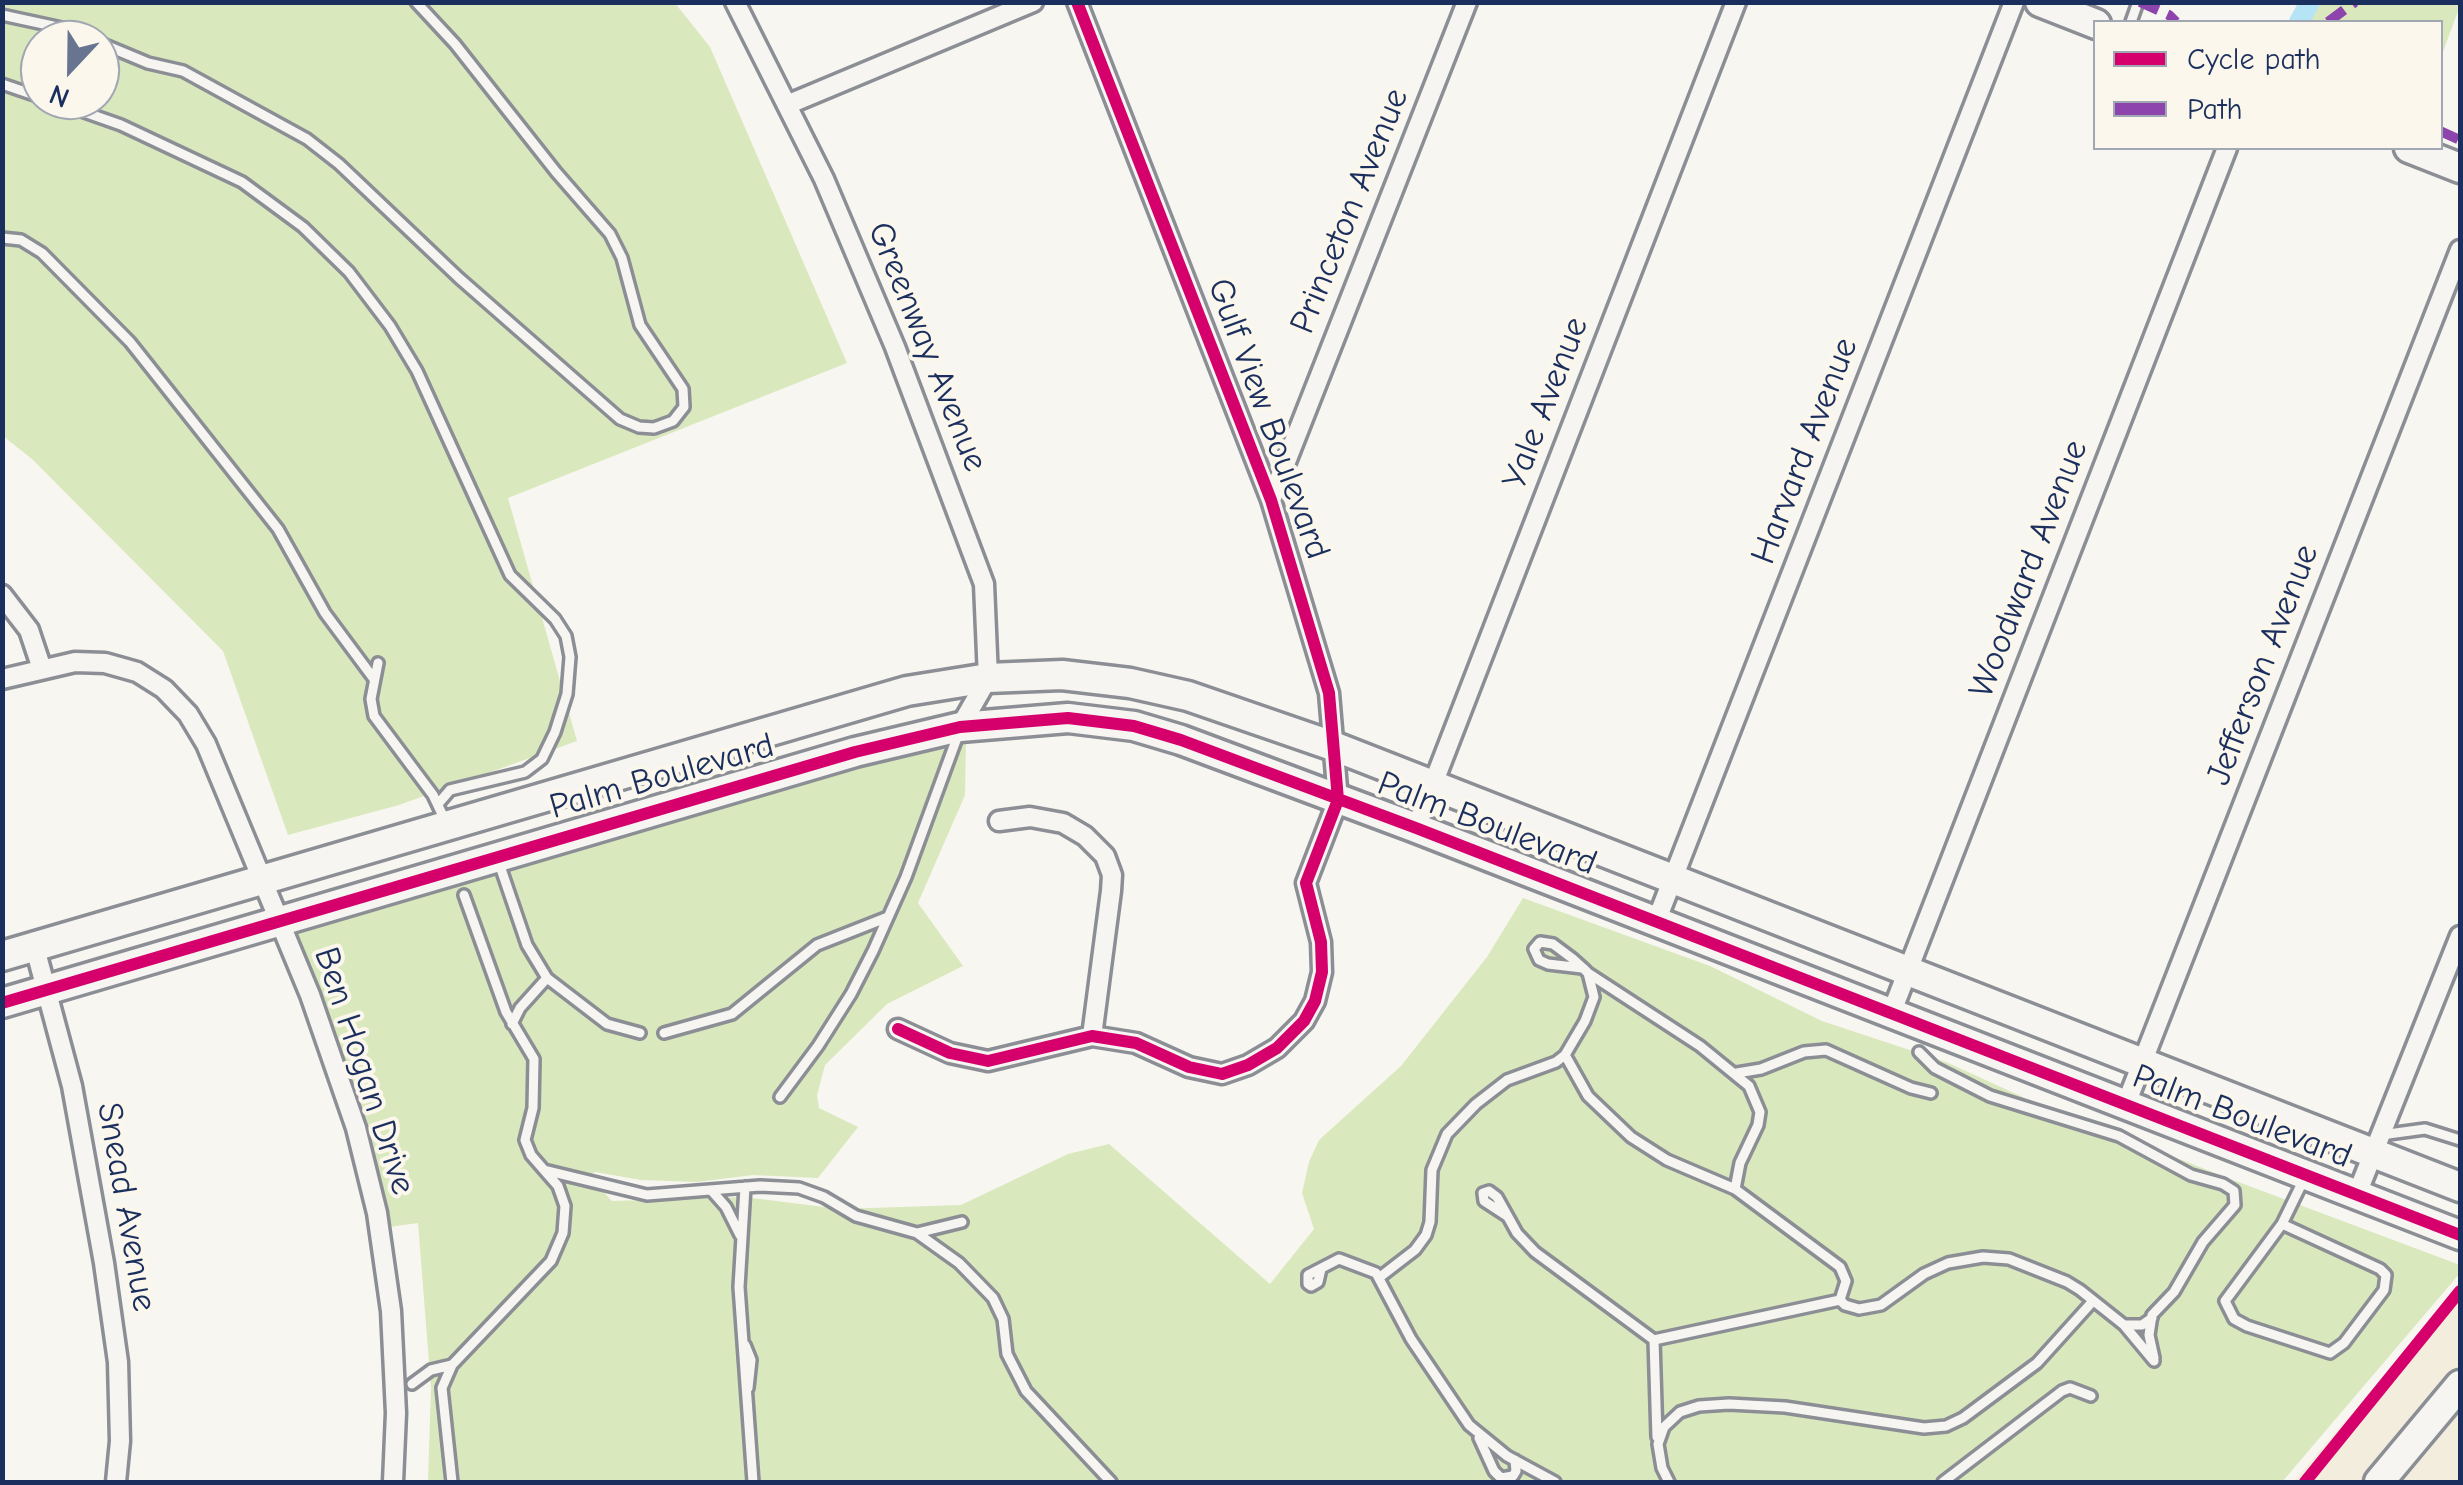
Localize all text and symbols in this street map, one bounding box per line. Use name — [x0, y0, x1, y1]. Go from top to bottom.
north arrow — [20, 20, 120, 120]
legend — [2093, 20, 2443, 150]
text: Cycle path — [2187, 42, 2321, 77]
text: N — [45, 78, 74, 114]
street label: Princeton Avenue — [1282, 82, 1418, 340]
text: Path — [2187, 92, 2243, 127]
street label: Greenway Avenue — [858, 216, 996, 478]
street label: Gulf View Boulevard — [1198, 273, 1338, 565]
street label: Yale Avenue — [1494, 311, 1598, 495]
street label: Harvard Avenue — [1743, 332, 1867, 570]
street label: Woodward Avenue — [1961, 434, 2097, 704]
street label: Jefferson Avenue — [2198, 539, 2328, 791]
street label: Palm Boulevard — [545, 725, 779, 829]
street label: Palm Boulevard — [1372, 763, 1602, 885]
street label: Ben Hogan Drive — [304, 942, 424, 1200]
street label: Palm Boulevard — [2127, 1056, 2357, 1178]
street label: Snead Avenue — [87, 1099, 165, 1315]

